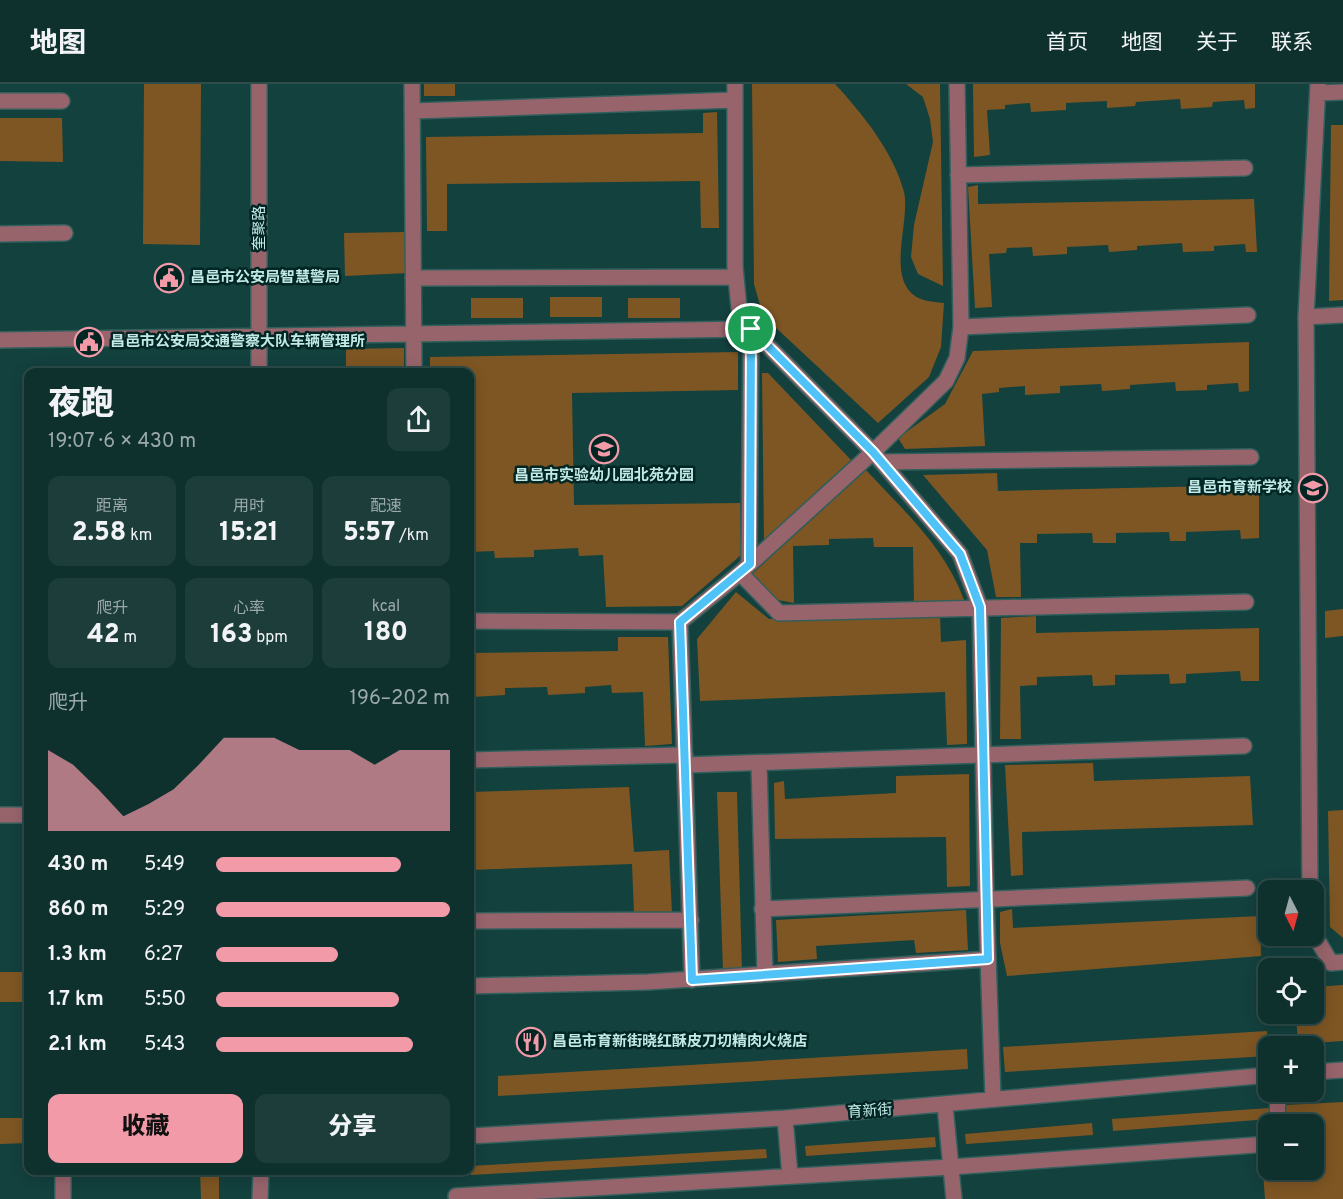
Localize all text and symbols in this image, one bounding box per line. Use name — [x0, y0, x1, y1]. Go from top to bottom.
text: 地图 — [30, 27, 86, 63]
text: 首页 — [1046, 30, 1088, 57]
text: 地图 — [1121, 30, 1163, 57]
text: 关于 — [1196, 30, 1238, 57]
text: 联系 — [1271, 30, 1313, 57]
street label: 奎聚路 — [251, 205, 270, 251]
public building icon: 昌邑市公安局智慧警局 — [153, 262, 185, 294]
place label: 昌邑市公安局智慧警局 — [190, 269, 340, 288]
pin — [725, 303, 776, 354]
icon: arrive — [734, 312, 767, 345]
public building icon: 昌邑市公安局交通警察大队车辆管理所 — [73, 326, 105, 358]
place label: 昌邑市公安局交通警察大队车辆管理所 — [110, 332, 365, 352]
text: 夜跑 — [48, 385, 114, 427]
button: share — [387, 388, 450, 451]
text: 19:07 · 6 × 430 m — [48, 429, 196, 455]
school or university icon: 昌邑市实验幼儿园北苑分园 — [588, 433, 620, 465]
place label: 昌邑市实验幼儿园北苑分园 — [514, 466, 694, 486]
school or university icon: 昌邑市育新学校 — [1297, 472, 1329, 504]
place label: 昌邑市育新学校 — [1187, 478, 1292, 498]
text: 距离 — [96, 497, 128, 517]
text: 用时 — [233, 497, 265, 517]
text: 配速 — [370, 497, 402, 517]
text: 2.58 — [72, 517, 126, 550]
text: 15:21 — [219, 517, 279, 550]
text: 5:57 — [343, 517, 395, 550]
text: km — [126, 526, 152, 546]
text: /km — [395, 526, 429, 546]
text: kcal — [372, 597, 400, 617]
text: 爬升 — [96, 599, 128, 619]
text: 心率 — [233, 599, 265, 619]
text: 180 — [364, 617, 408, 650]
text: 42 — [87, 619, 120, 652]
text: 163 — [210, 619, 253, 652]
text: m — [120, 628, 137, 648]
text: bpm — [253, 628, 288, 648]
text: 196–202 m — [350, 686, 450, 712]
text: 爬升 — [48, 691, 88, 717]
text: 430 m — [48, 852, 108, 878]
text: 5:49 — [144, 852, 185, 878]
north arrow — [1258, 880, 1324, 946]
map controls — [1258, 880, 1324, 1180]
text: 860 m — [48, 897, 109, 923]
text: 5:29 — [144, 897, 185, 923]
text: 1.3 km — [48, 942, 107, 968]
text: 6:27 — [144, 942, 183, 968]
button: locate — [1258, 958, 1324, 1024]
text: 1.7 km — [48, 987, 104, 1013]
text: 5:50 — [144, 987, 186, 1013]
restaurant icon: 昌邑市育新街晓红酥皮刀切精肉火烧店 — [515, 1026, 547, 1058]
text: 2.1 km — [48, 1032, 107, 1058]
text: 5:43 — [144, 1032, 185, 1058]
place label: 昌邑市育新街晓红酥皮刀切精肉火烧店 — [552, 1032, 807, 1052]
button: + — [1258, 1036, 1324, 1102]
button: 收藏 — [48, 1094, 243, 1163]
button: 分享 — [255, 1094, 450, 1163]
street label: 育新街 — [847, 1101, 893, 1123]
button: − — [1258, 1114, 1324, 1180]

